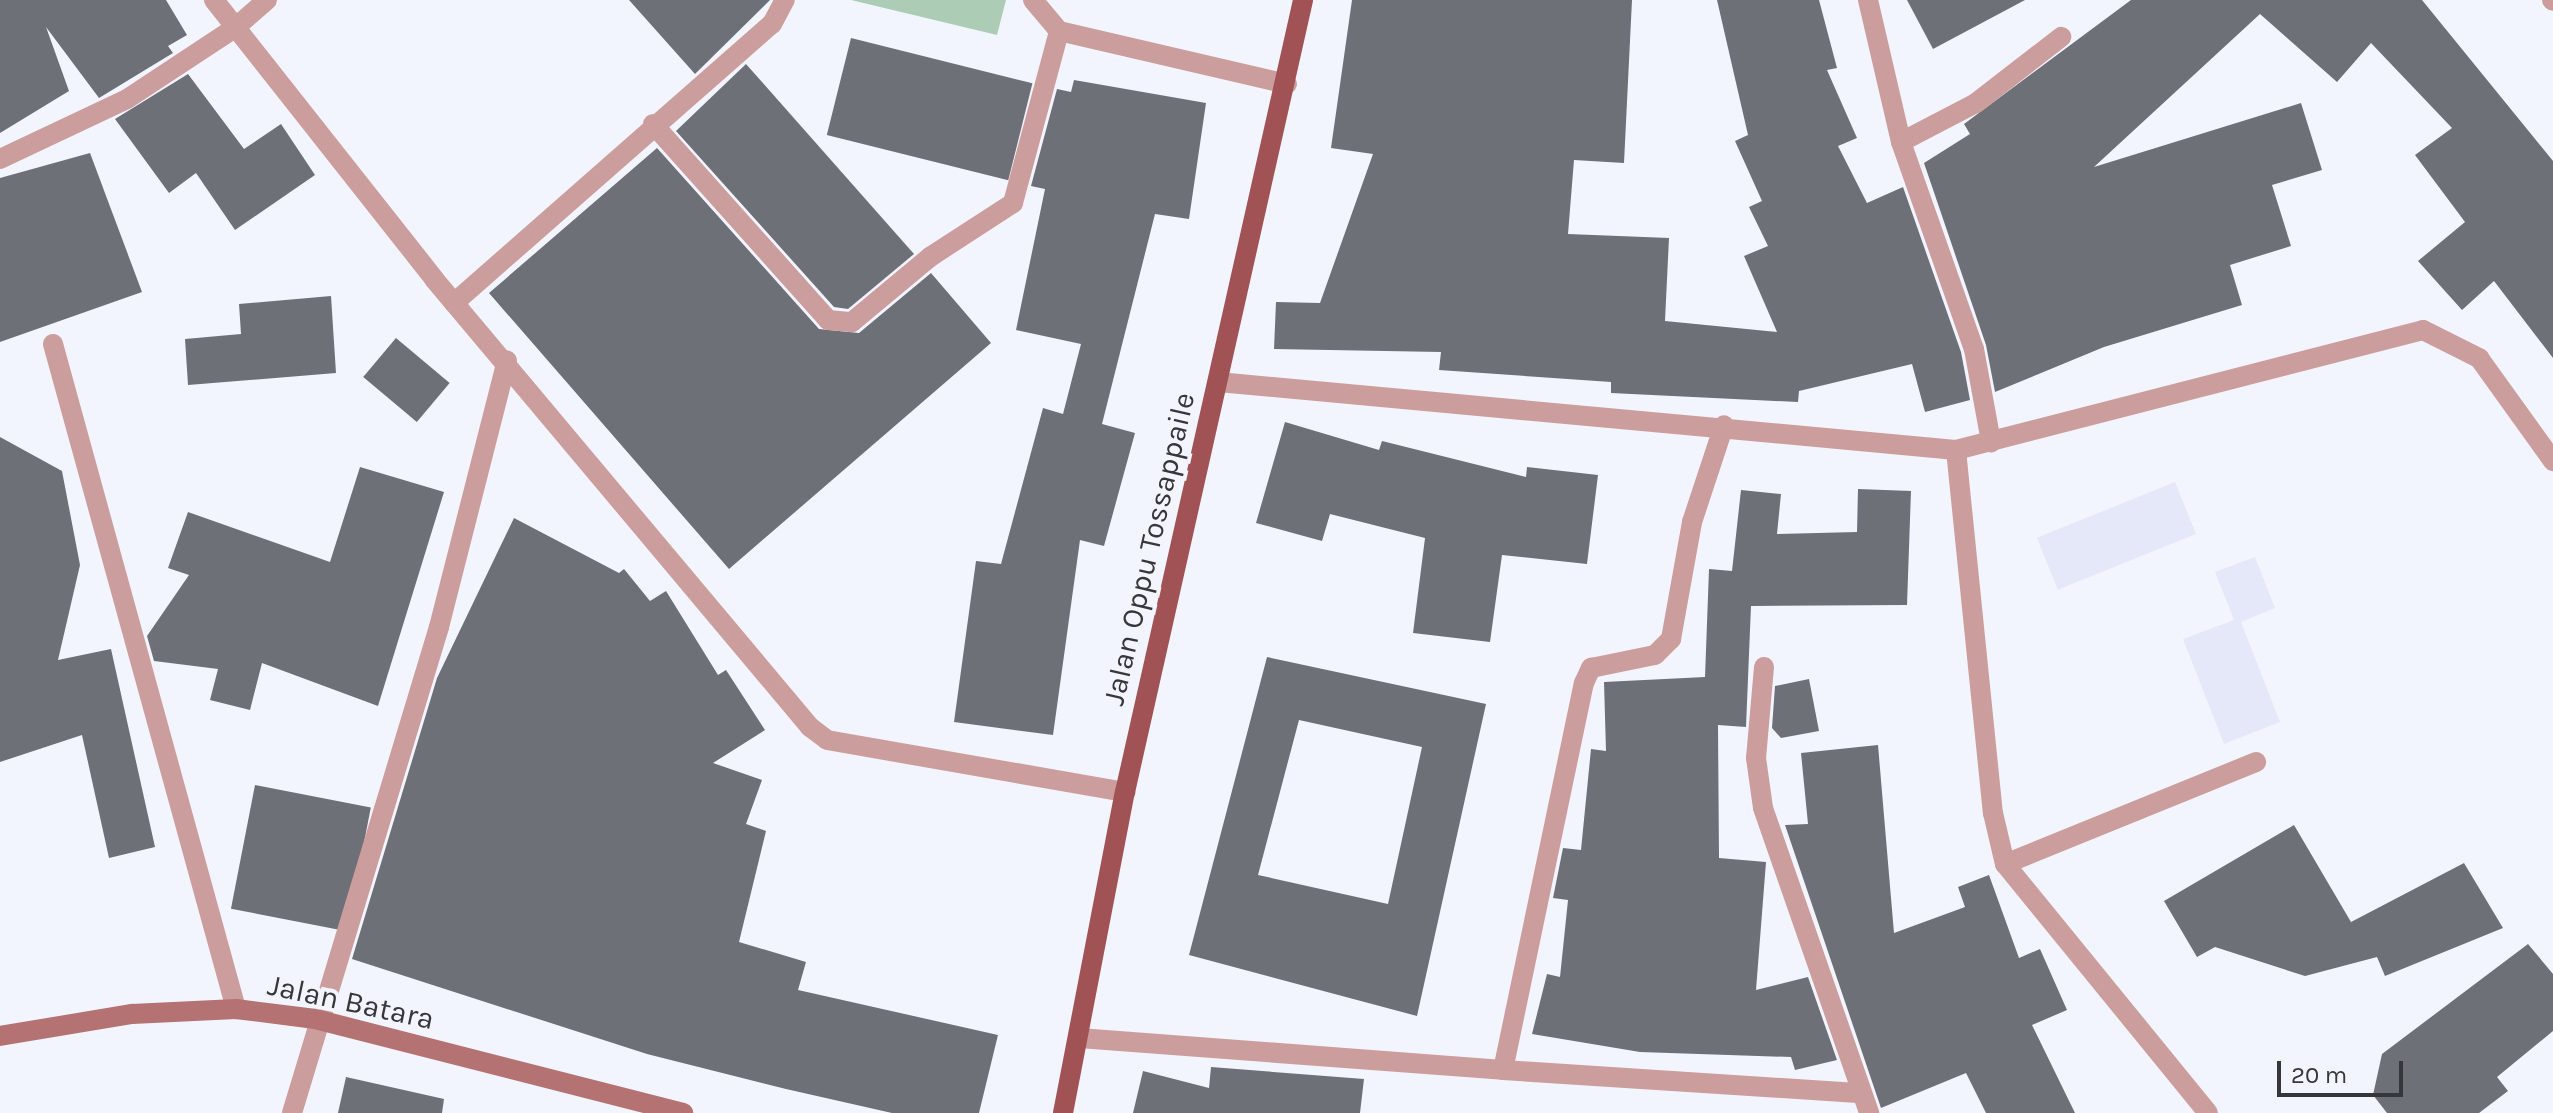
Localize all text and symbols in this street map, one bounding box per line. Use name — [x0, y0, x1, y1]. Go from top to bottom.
street label: Jalan Oppu Tossappaile — [1095, 389, 1203, 709]
street label: Jalan Batara — [265, 967, 437, 1037]
scale bar — [2281, 1045, 2407, 1095]
text: 20 m — [2291, 1061, 2347, 1089]

